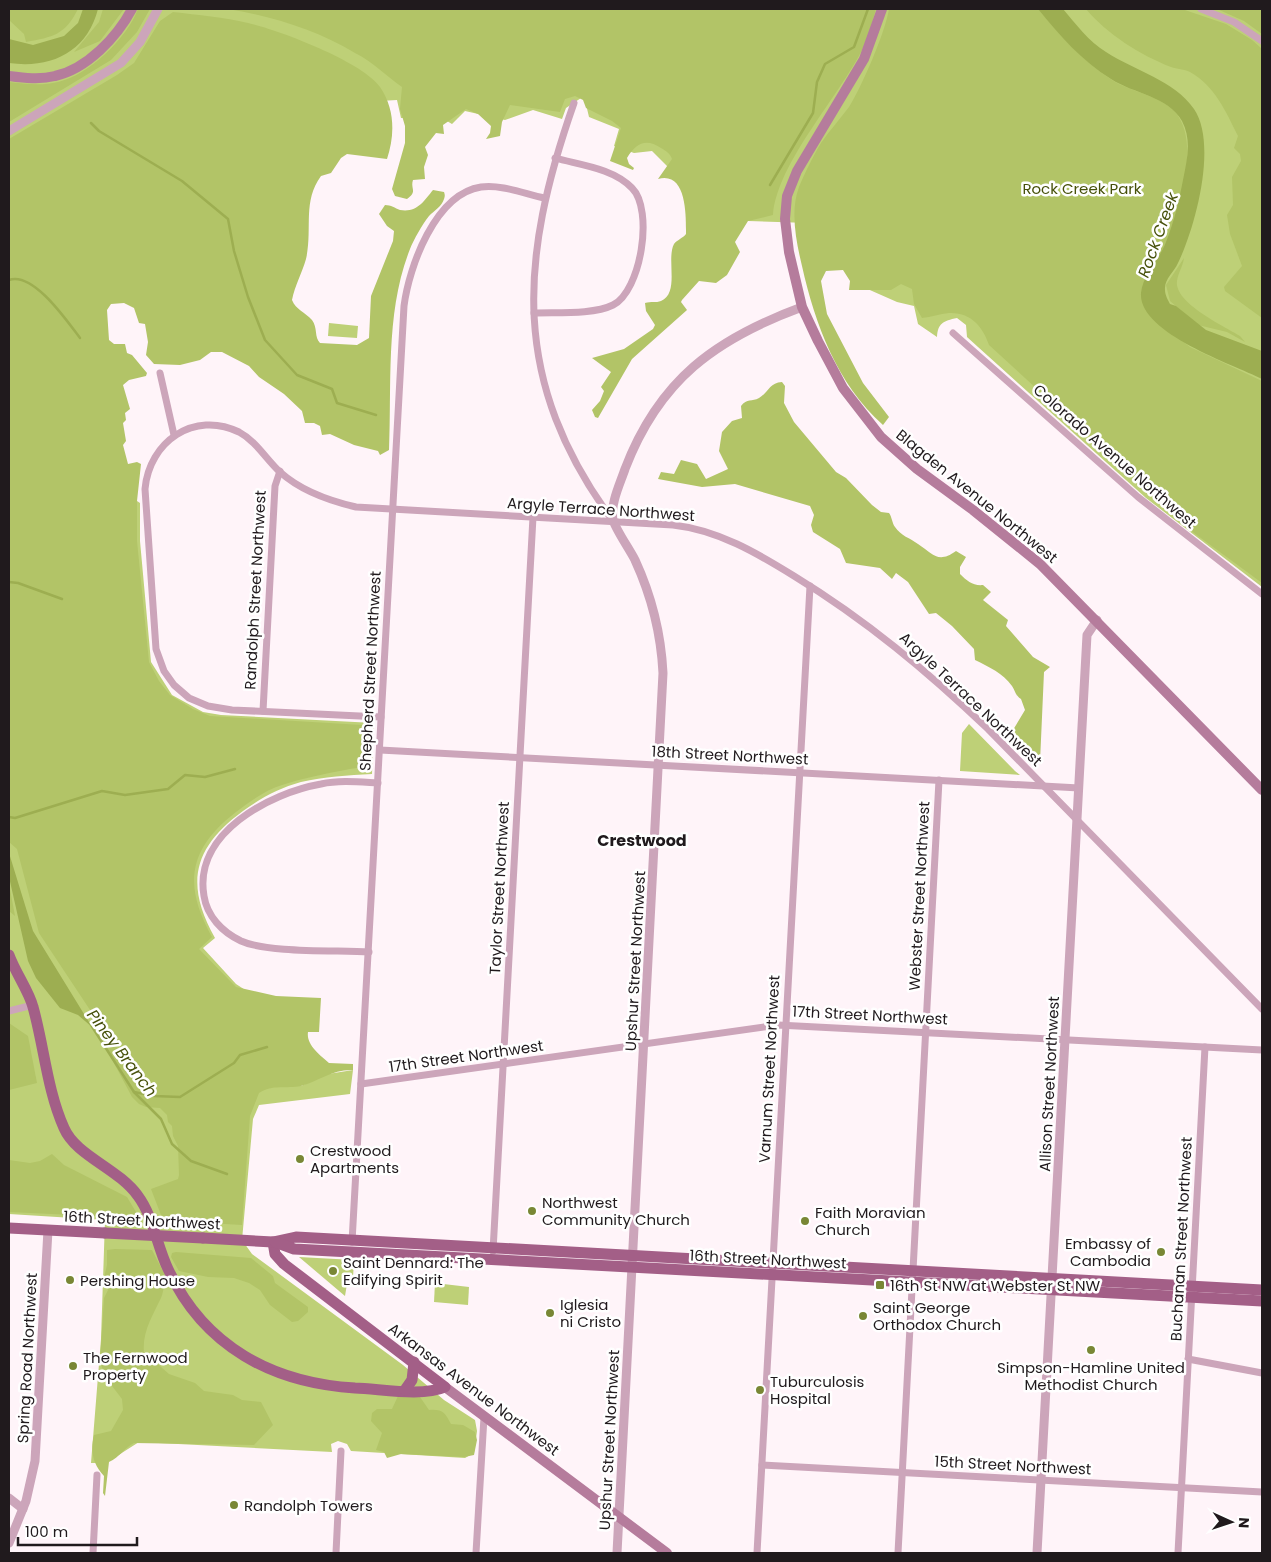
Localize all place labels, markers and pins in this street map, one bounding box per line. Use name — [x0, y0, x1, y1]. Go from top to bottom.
place label: Crestwood Apartments — [310, 1140, 399, 1178]
marker: Crestwood Apartments — [294, 1153, 306, 1165]
place label: Northwest Community Church — [542, 1192, 690, 1230]
place label: Faith Moravian Church — [815, 1202, 926, 1240]
marker: Northwest Community Church — [526, 1205, 538, 1217]
marker: Faith Moravian Church — [799, 1215, 811, 1227]
place label: Embassy of Cambodia — [1065, 1233, 1151, 1271]
marker: Embassy of Cambodia — [1155, 1246, 1167, 1258]
place label: Saint Dennard: The Edifying Spirit — [343, 1252, 484, 1290]
marker: Saint Dennard: The Edifying Spirit — [327, 1265, 339, 1277]
place label: Pershing House — [80, 1270, 195, 1291]
marker: Pershing House — [64, 1274, 76, 1286]
place label: 16th St NW at Webster St NW — [890, 1275, 1101, 1296]
marker: 16th St NW at Webster St NW — [874, 1279, 886, 1291]
place label: Iglesia ni Cristo — [560, 1294, 621, 1332]
place label: Saint George Orthodox Church — [873, 1297, 1001, 1335]
marker: Iglesia ni Cristo — [544, 1307, 556, 1319]
marker: Saint George Orthodox Church — [857, 1310, 869, 1322]
marker: Simpson-Hamline United Methodist Church — [1085, 1344, 1097, 1356]
place label: The Fernwood Property — [83, 1347, 188, 1385]
place label: Simpson-Hamline United Methodist Church — [997, 1357, 1185, 1395]
marker: The Fernwood Property — [67, 1360, 79, 1372]
place label: Tuburculosis Hospital — [770, 1371, 865, 1409]
marker: Tuburculosis Hospital — [754, 1384, 766, 1396]
place label: Randolph Towers — [244, 1495, 373, 1516]
marker: Randolph Towers — [228, 1499, 240, 1511]

